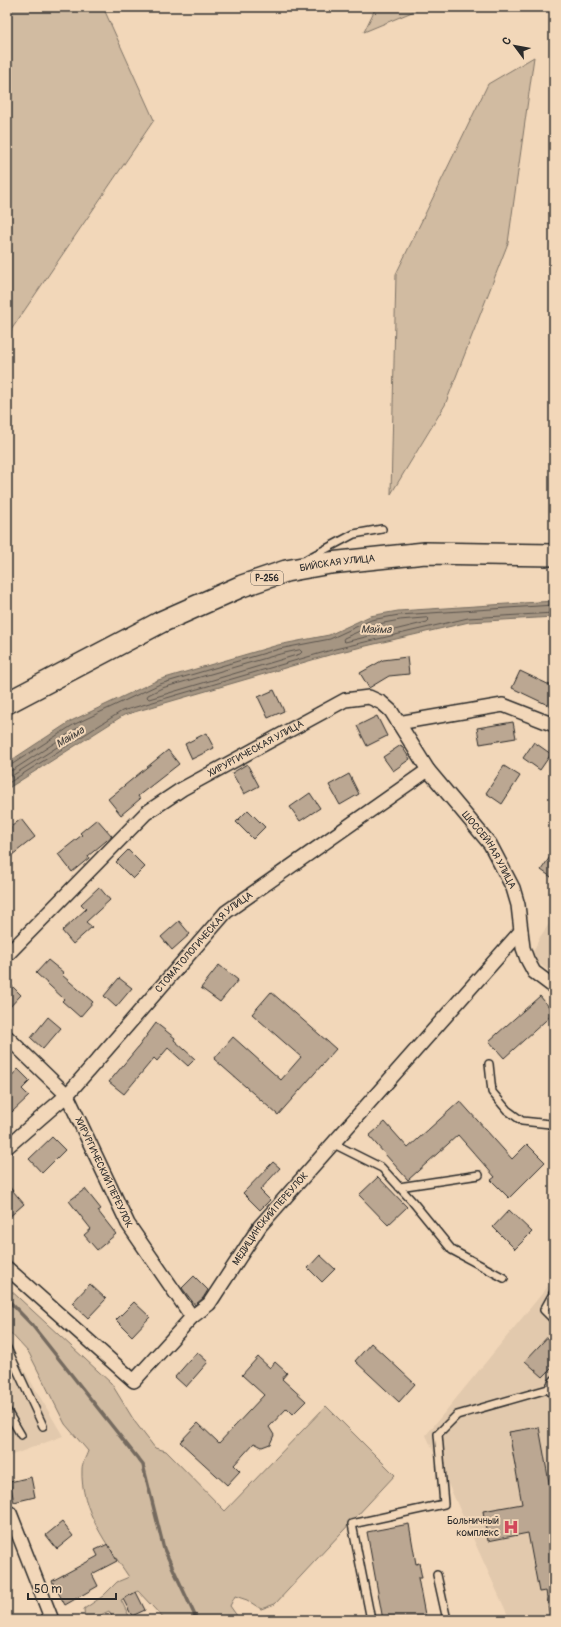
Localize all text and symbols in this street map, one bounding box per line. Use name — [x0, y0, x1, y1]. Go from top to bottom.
north arrow — [495, 26, 535, 66]
text: С — [500, 34, 514, 47]
street label: БИЙСКАЯ УЛИЦА — [299, 552, 376, 574]
road number: Р-256 — [251, 571, 283, 585]
water label: Майма — [361, 623, 392, 636]
street label: ХИРУРГИЧЕСКАЯ УЛИЦА — [206, 718, 306, 780]
water label: Майма — [54, 723, 87, 750]
street label: ШОССЕЙНАЯ УЛИЦА — [459, 809, 519, 891]
street label: СТОМАТОЛОГИЧЕСКАЯ УЛИЦА — [153, 889, 255, 995]
street label: ХИРУРГИЧЕСКИЙ ПЕРЕУЛОК — [72, 1115, 135, 1230]
street label: МЕДИЦИНСКИЙ ПЕРЕУЛОК — [230, 1170, 311, 1268]
place label: Больничный комплекс — [447, 1515, 499, 1539]
hospital icon: Больничный комплекс — [502, 1518, 520, 1536]
scale bar — [28, 1575, 116, 1601]
text: 50 m — [34, 1582, 62, 1597]

